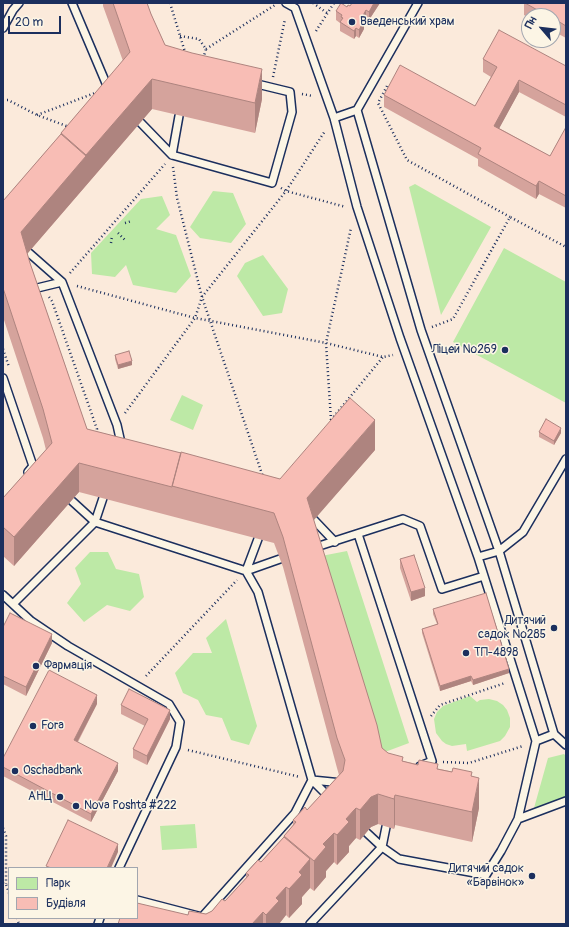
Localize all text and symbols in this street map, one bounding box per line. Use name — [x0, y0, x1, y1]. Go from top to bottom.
scale bar — [10, 8, 63, 34]
north arrow — [521, 8, 561, 48]
text: Пн — [522, 14, 539, 31]
text: 20 m — [15, 15, 43, 30]
place label: Введенський храм — [360, 15, 454, 29]
marker: Введенський храм — [347, 17, 357, 27]
place label: Ліцей №269 — [431, 343, 497, 357]
marker: Ліцей №269 — [500, 345, 510, 355]
place label: Дитячий садок №285 — [478, 614, 546, 642]
marker: Дитячий садок №285 — [549, 623, 559, 633]
place label: ТП-4898 — [474, 646, 518, 660]
marker: ТП-4898 — [461, 648, 471, 658]
place label: Фармація — [44, 659, 92, 673]
marker: Фармація — [31, 661, 41, 671]
place label: Fora — [41, 719, 64, 733]
marker: Fora — [28, 721, 38, 731]
place label: Oschadbank — [23, 764, 82, 778]
marker: Oschadbank — [10, 766, 20, 776]
place label: АНЦ — [28, 790, 52, 804]
marker: АНЦ — [55, 792, 65, 802]
place label: Nova Poshta #222 — [84, 799, 177, 813]
marker: Nova Poshta #222 — [71, 801, 81, 811]
place label: Дитячий садок «Барвінок» — [449, 862, 524, 890]
legend — [8, 867, 138, 919]
marker: Дитячий садок «Барвінок» — [527, 871, 537, 881]
text: Парк — [46, 876, 71, 891]
text: Будівля — [46, 896, 86, 911]

